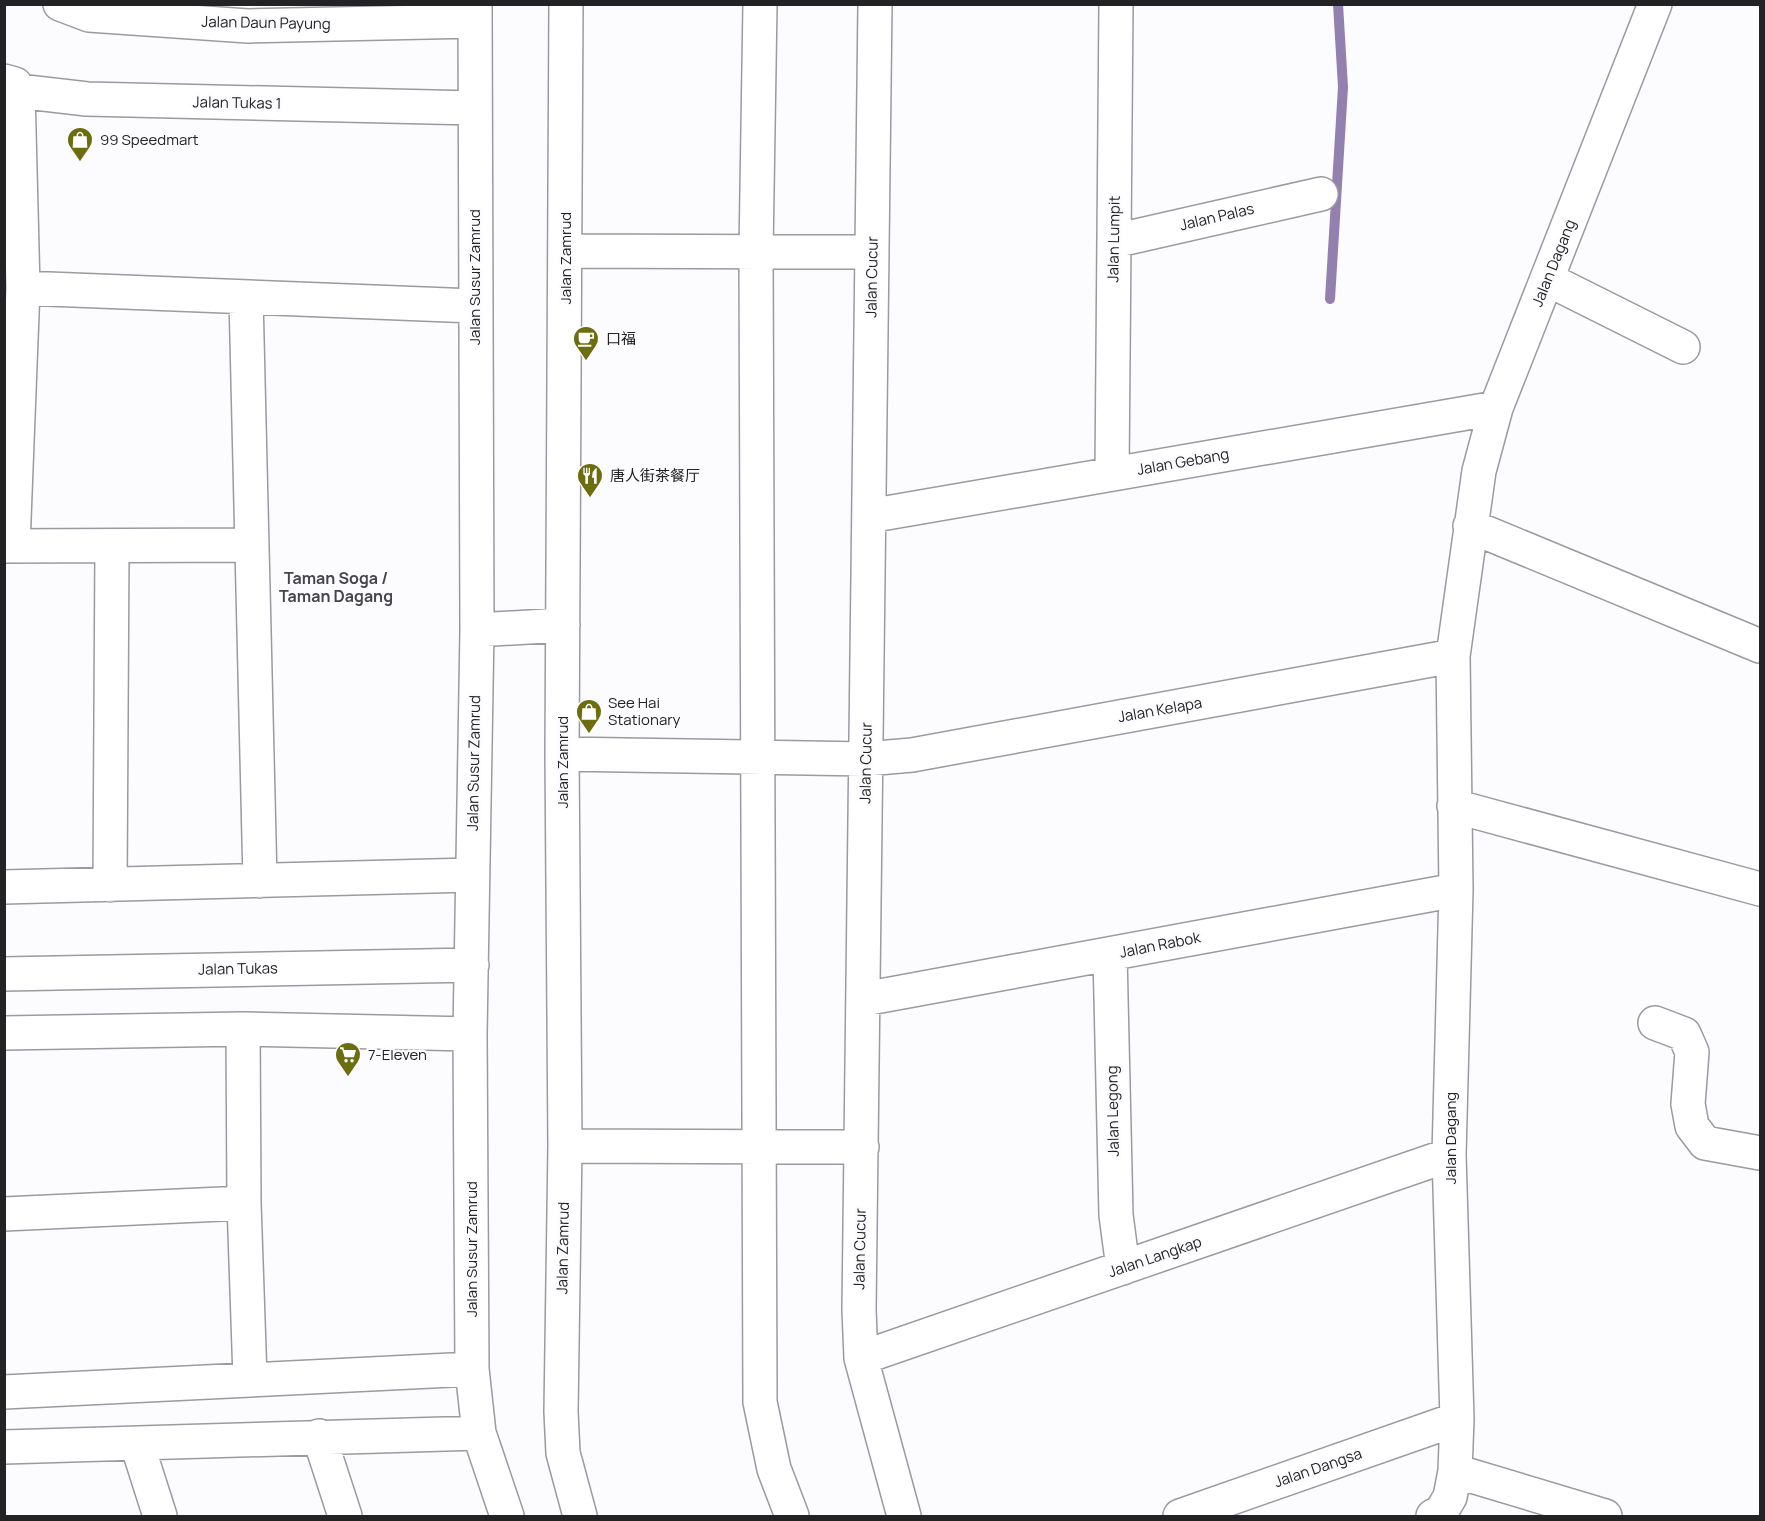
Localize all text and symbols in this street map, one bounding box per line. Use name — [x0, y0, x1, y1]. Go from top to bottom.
street label: Jalan Daun Payung — [201, 11, 331, 34]
street label: Jalan Tukas 1 — [193, 91, 282, 114]
shop icon: 99 Speedmart — [65, 125, 95, 163]
place label: 99 Speedmart — [100, 129, 199, 150]
street label: Jalan Lumpit — [1102, 195, 1125, 283]
street label: Jalan Palas — [1178, 198, 1256, 235]
street label: Jalan Susur Zamrud — [464, 209, 485, 345]
street label: Jalan Zamrud — [555, 212, 576, 304]
street label: Jalan Dagang — [1526, 216, 1581, 310]
street label: Jalan Cucur — [860, 236, 883, 318]
cafe icon: 口福 — [571, 324, 601, 362]
place label: 口福 — [606, 328, 636, 349]
street label: Jalan Gebang — [1135, 443, 1231, 480]
restaurant icon: 唐人街茶餐厅 — [575, 461, 605, 499]
place label: 唐人街茶餐厅 — [610, 465, 700, 486]
district label: Taman Soga / Taman Dagang — [279, 567, 393, 607]
place label: See Hai Stationary — [608, 692, 681, 730]
street label: Jalan Kelapa — [1116, 692, 1204, 727]
street label: Jalan Susur Zamrud — [462, 695, 485, 831]
shop icon: See Hai Stationary — [574, 697, 604, 735]
street label: Jalan Zamrud — [552, 716, 573, 808]
street label: Jalan Cucur — [854, 722, 877, 804]
street label: Jalan Rabok — [1118, 926, 1203, 963]
street label: Jalan Tukas — [198, 957, 278, 980]
supermarket icon: 7-Eleven — [333, 1040, 363, 1078]
place label: 7-Eleven — [368, 1044, 427, 1065]
street label: Jalan Legong — [1101, 1065, 1124, 1157]
street label: Jalan Dagang — [1440, 1092, 1461, 1184]
street label: Jalan Susur Zamrud — [461, 1181, 482, 1317]
street label: Jalan Zamrud — [551, 1202, 574, 1294]
street label: Jalan Cucur — [848, 1208, 871, 1290]
street label: Jalan Langkap — [1105, 1231, 1204, 1282]
street label: Jalan Dangsa — [1271, 1443, 1364, 1492]

